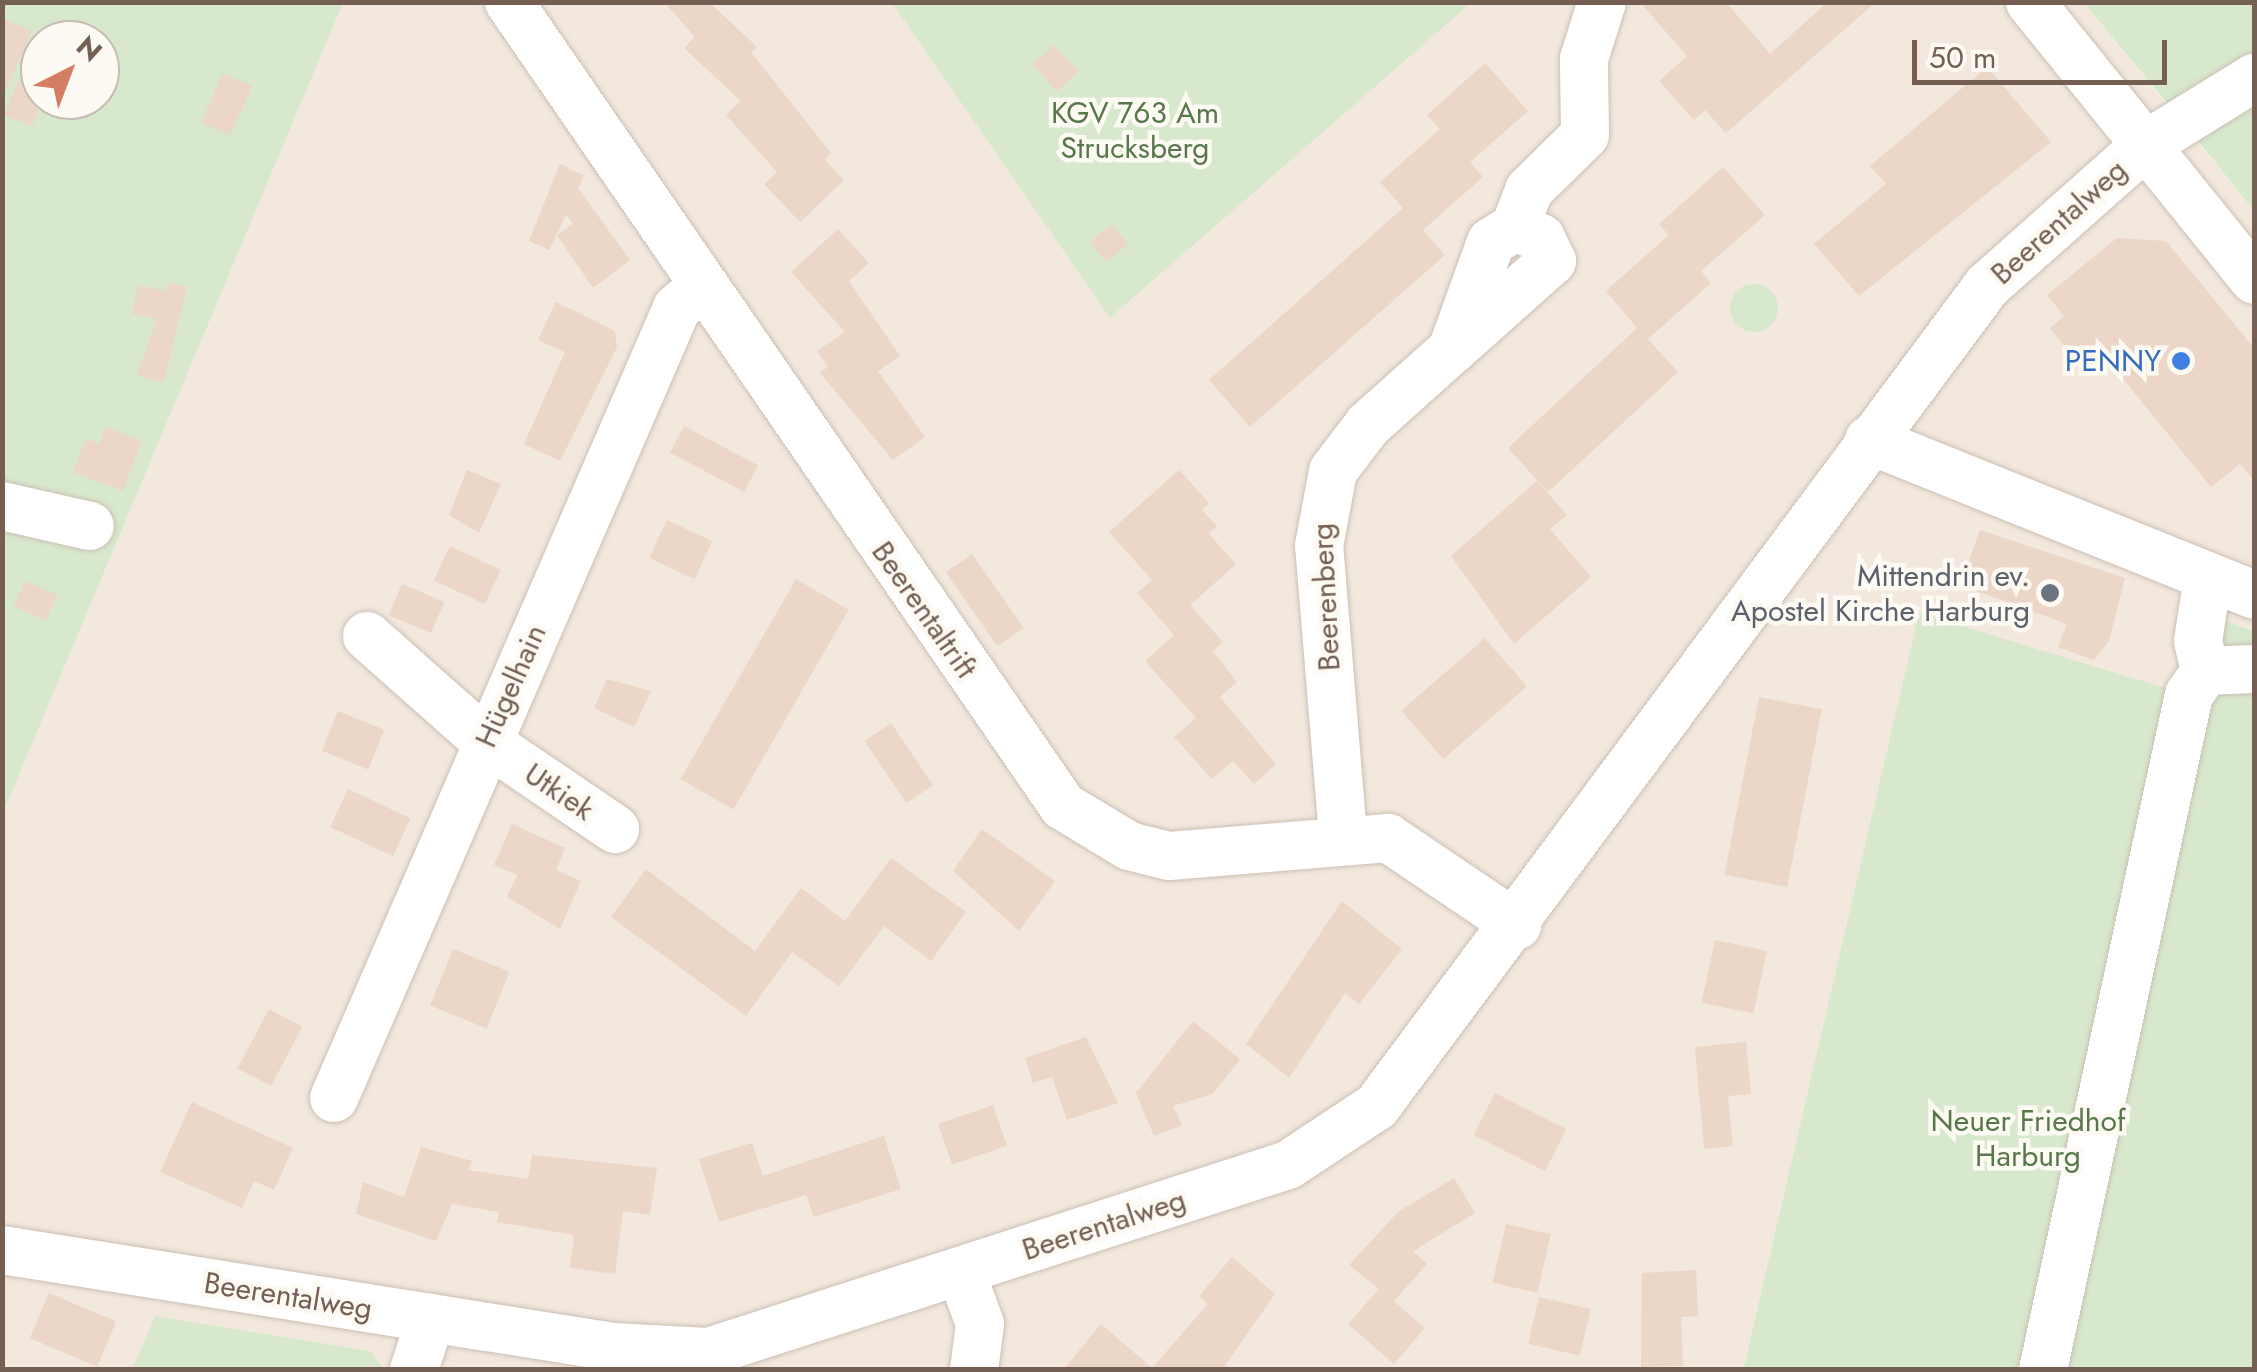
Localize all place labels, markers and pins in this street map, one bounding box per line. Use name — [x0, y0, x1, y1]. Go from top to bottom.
place label: PENNY — [2065, 343, 2161, 379]
marker: PENNY — [2170, 350, 2192, 372]
place label: Mittendrin ev. Apostel Kirche Harburg — [1731, 558, 2030, 628]
marker: Mittendrin ev. Apostel Kirche Harburg — [2039, 582, 2061, 604]

